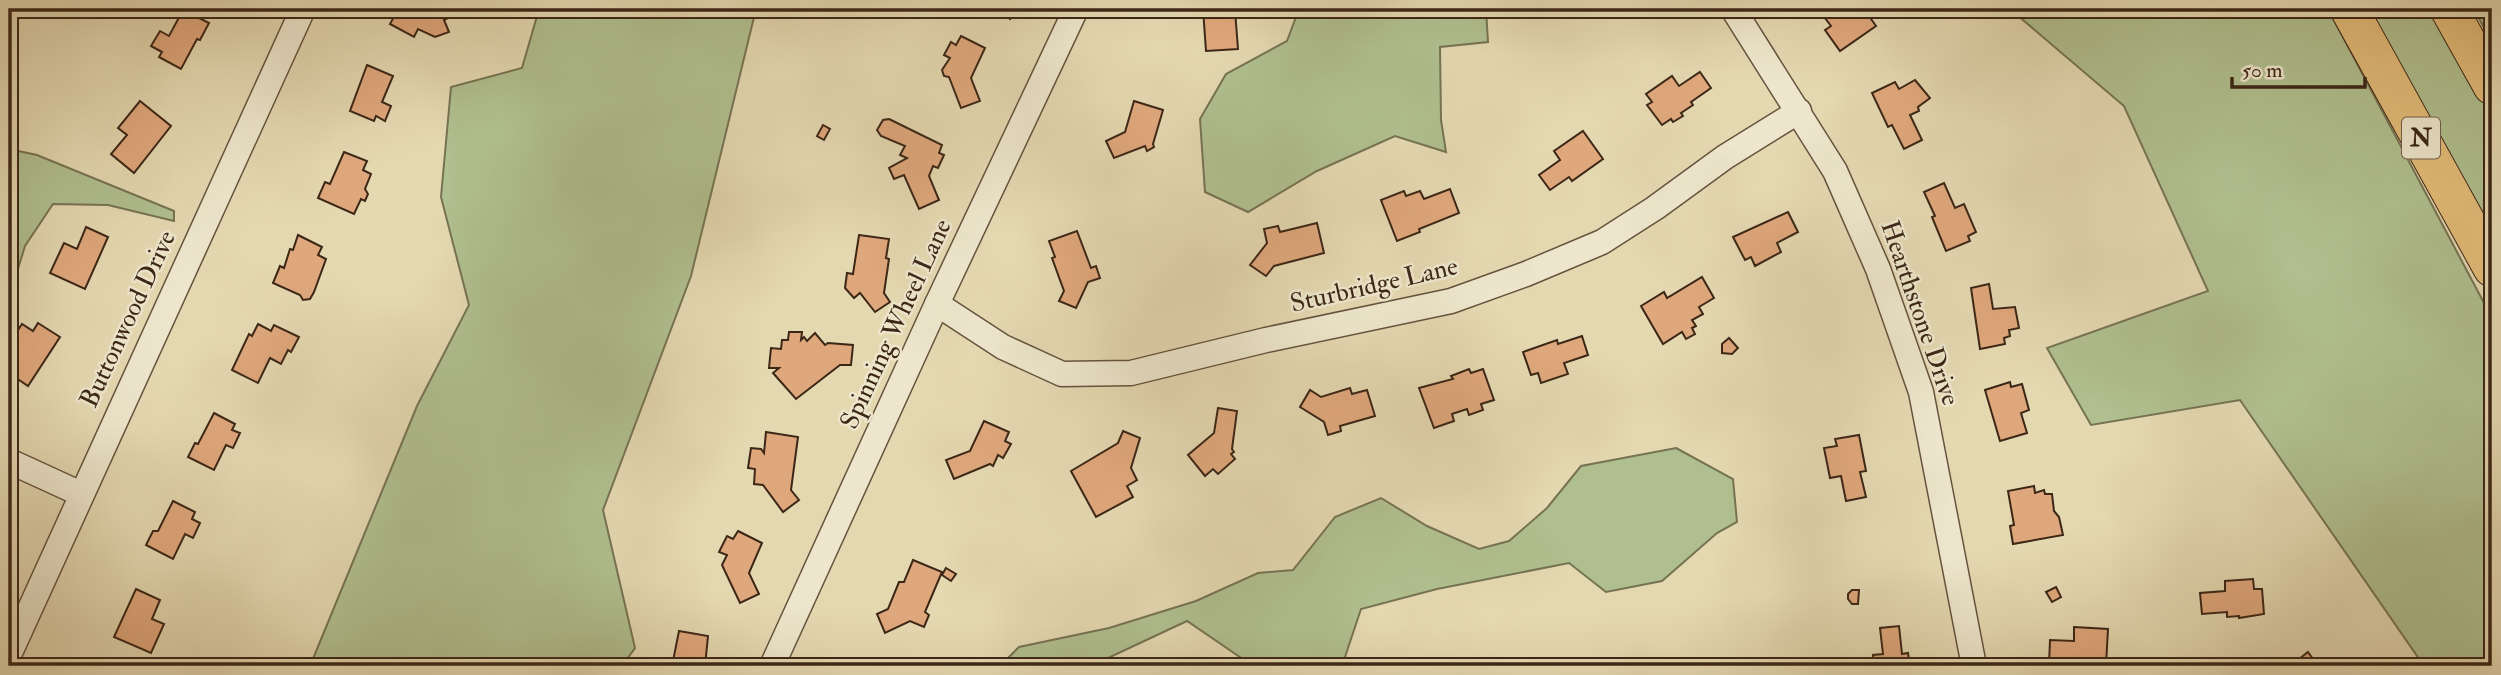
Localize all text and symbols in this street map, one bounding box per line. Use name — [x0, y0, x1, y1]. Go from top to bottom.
scale bar — [2232, 46, 2364, 90]
text: 50 m — [2242, 57, 2283, 84]
road number: N — [2402, 118, 2440, 158]
street label: Spinning Wheel Lane — [833, 214, 960, 434]
street label: Hearthstone Drive — [1873, 216, 1967, 410]
street label: Buttonwood Drive — [73, 225, 183, 413]
street label: Sturbridge Lane — [1287, 250, 1461, 320]

